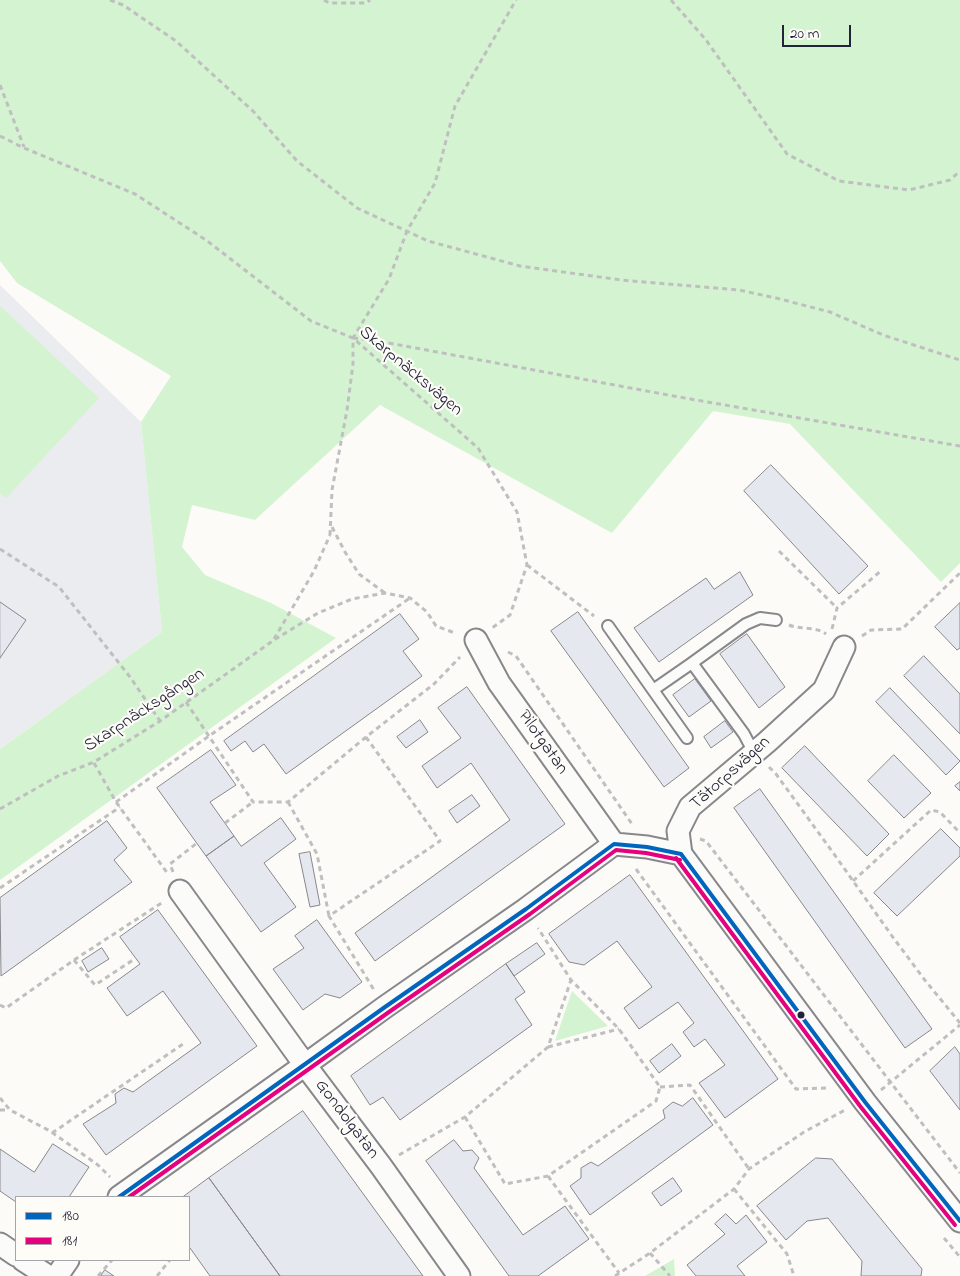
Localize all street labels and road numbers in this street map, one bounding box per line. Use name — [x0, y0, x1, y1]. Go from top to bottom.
street label: Skarpnäcksvägen — [354, 322, 466, 422]
street label: Skarpnäcksgången — [81, 664, 209, 758]
street label: Pilotgatan — [512, 707, 572, 779]
street label: Tätorpsvägen — [686, 732, 776, 816]
street label: Gondolgatan — [309, 1076, 383, 1164]

